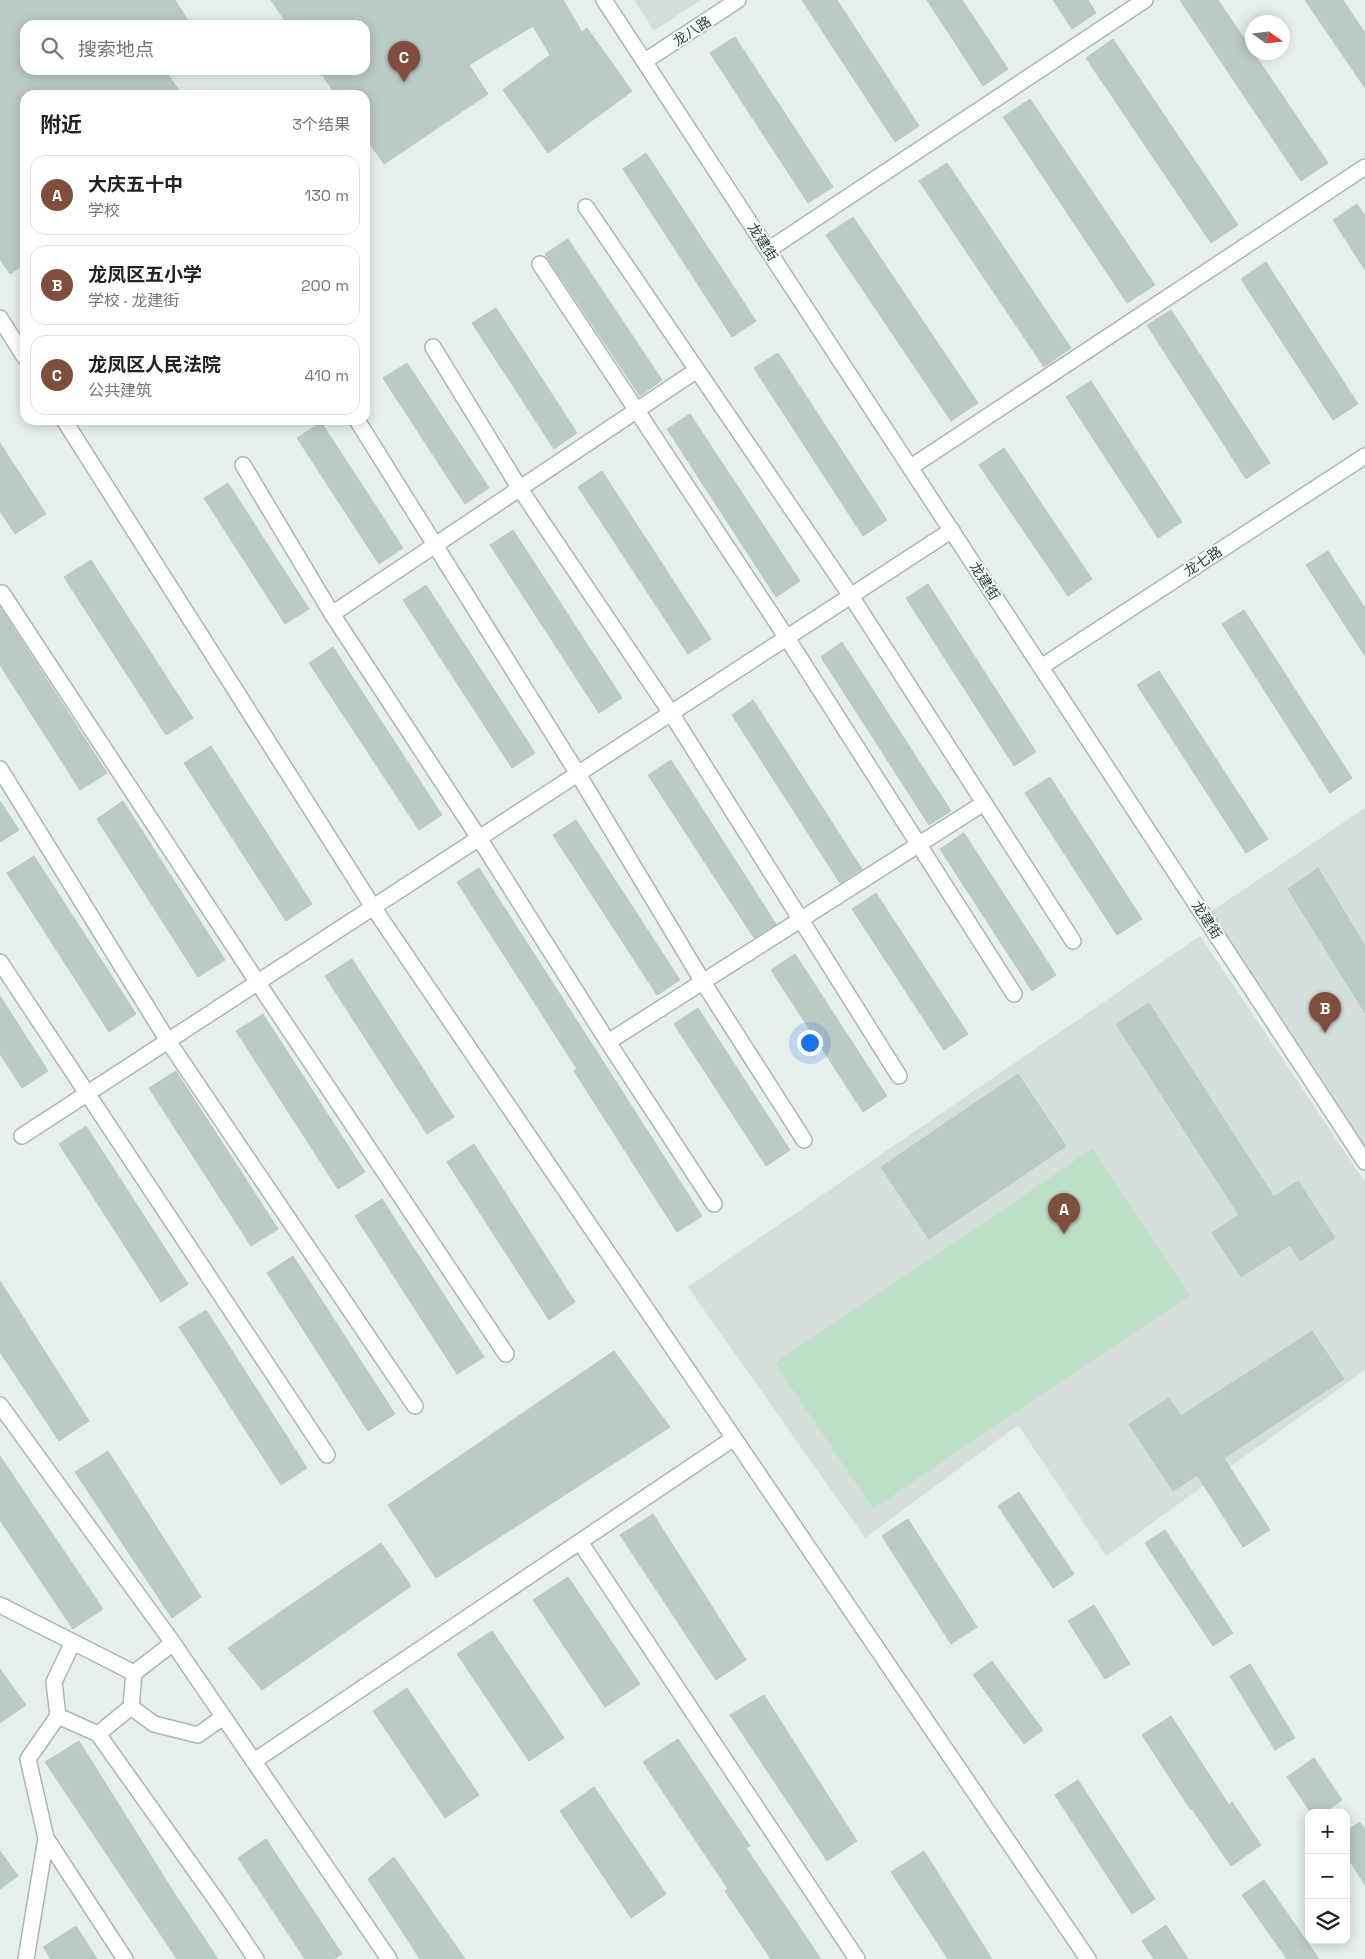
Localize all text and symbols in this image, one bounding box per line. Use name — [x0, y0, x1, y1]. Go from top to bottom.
street label: 龙八路 — [669, 12, 715, 50]
north arrow — [1245, 15, 1290, 60]
search box — [20, 20, 370, 75]
icon: search — [38, 34, 66, 62]
text: 搜索地点 — [78, 37, 154, 62]
pin: C — [388, 41, 420, 82]
text: 附近 — [40, 111, 82, 138]
text: 3个结果 — [292, 114, 350, 135]
text: 大庆五十中 — [88, 172, 183, 197]
text: A — [52, 185, 62, 206]
text: 130 m — [305, 185, 349, 206]
text: 学校 — [88, 200, 120, 221]
street label: 龙建街 — [744, 219, 782, 265]
text: 龙凤区五小学 — [88, 262, 202, 287]
text: B — [52, 275, 62, 296]
text: 200 m — [301, 275, 349, 296]
text: 学校 · 龙建街 — [88, 290, 179, 311]
text: 龙凤区人民法院 — [88, 352, 221, 377]
text: C — [52, 365, 62, 386]
text: 410 m — [305, 365, 349, 386]
text: 公共建筑 — [88, 380, 152, 401]
street label: 龙七路 — [1180, 542, 1226, 580]
street label: 龙建街 — [966, 558, 1004, 604]
street label: 龙建街 — [1188, 897, 1226, 943]
pin: B — [1309, 992, 1341, 1033]
your location — [797, 1030, 823, 1056]
pin: A — [1048, 1193, 1080, 1234]
map controls — [1305, 1809, 1350, 1944]
button: + — [1305, 1809, 1350, 1854]
button: − — [1305, 1854, 1350, 1899]
button: layers — [1305, 1899, 1350, 1944]

